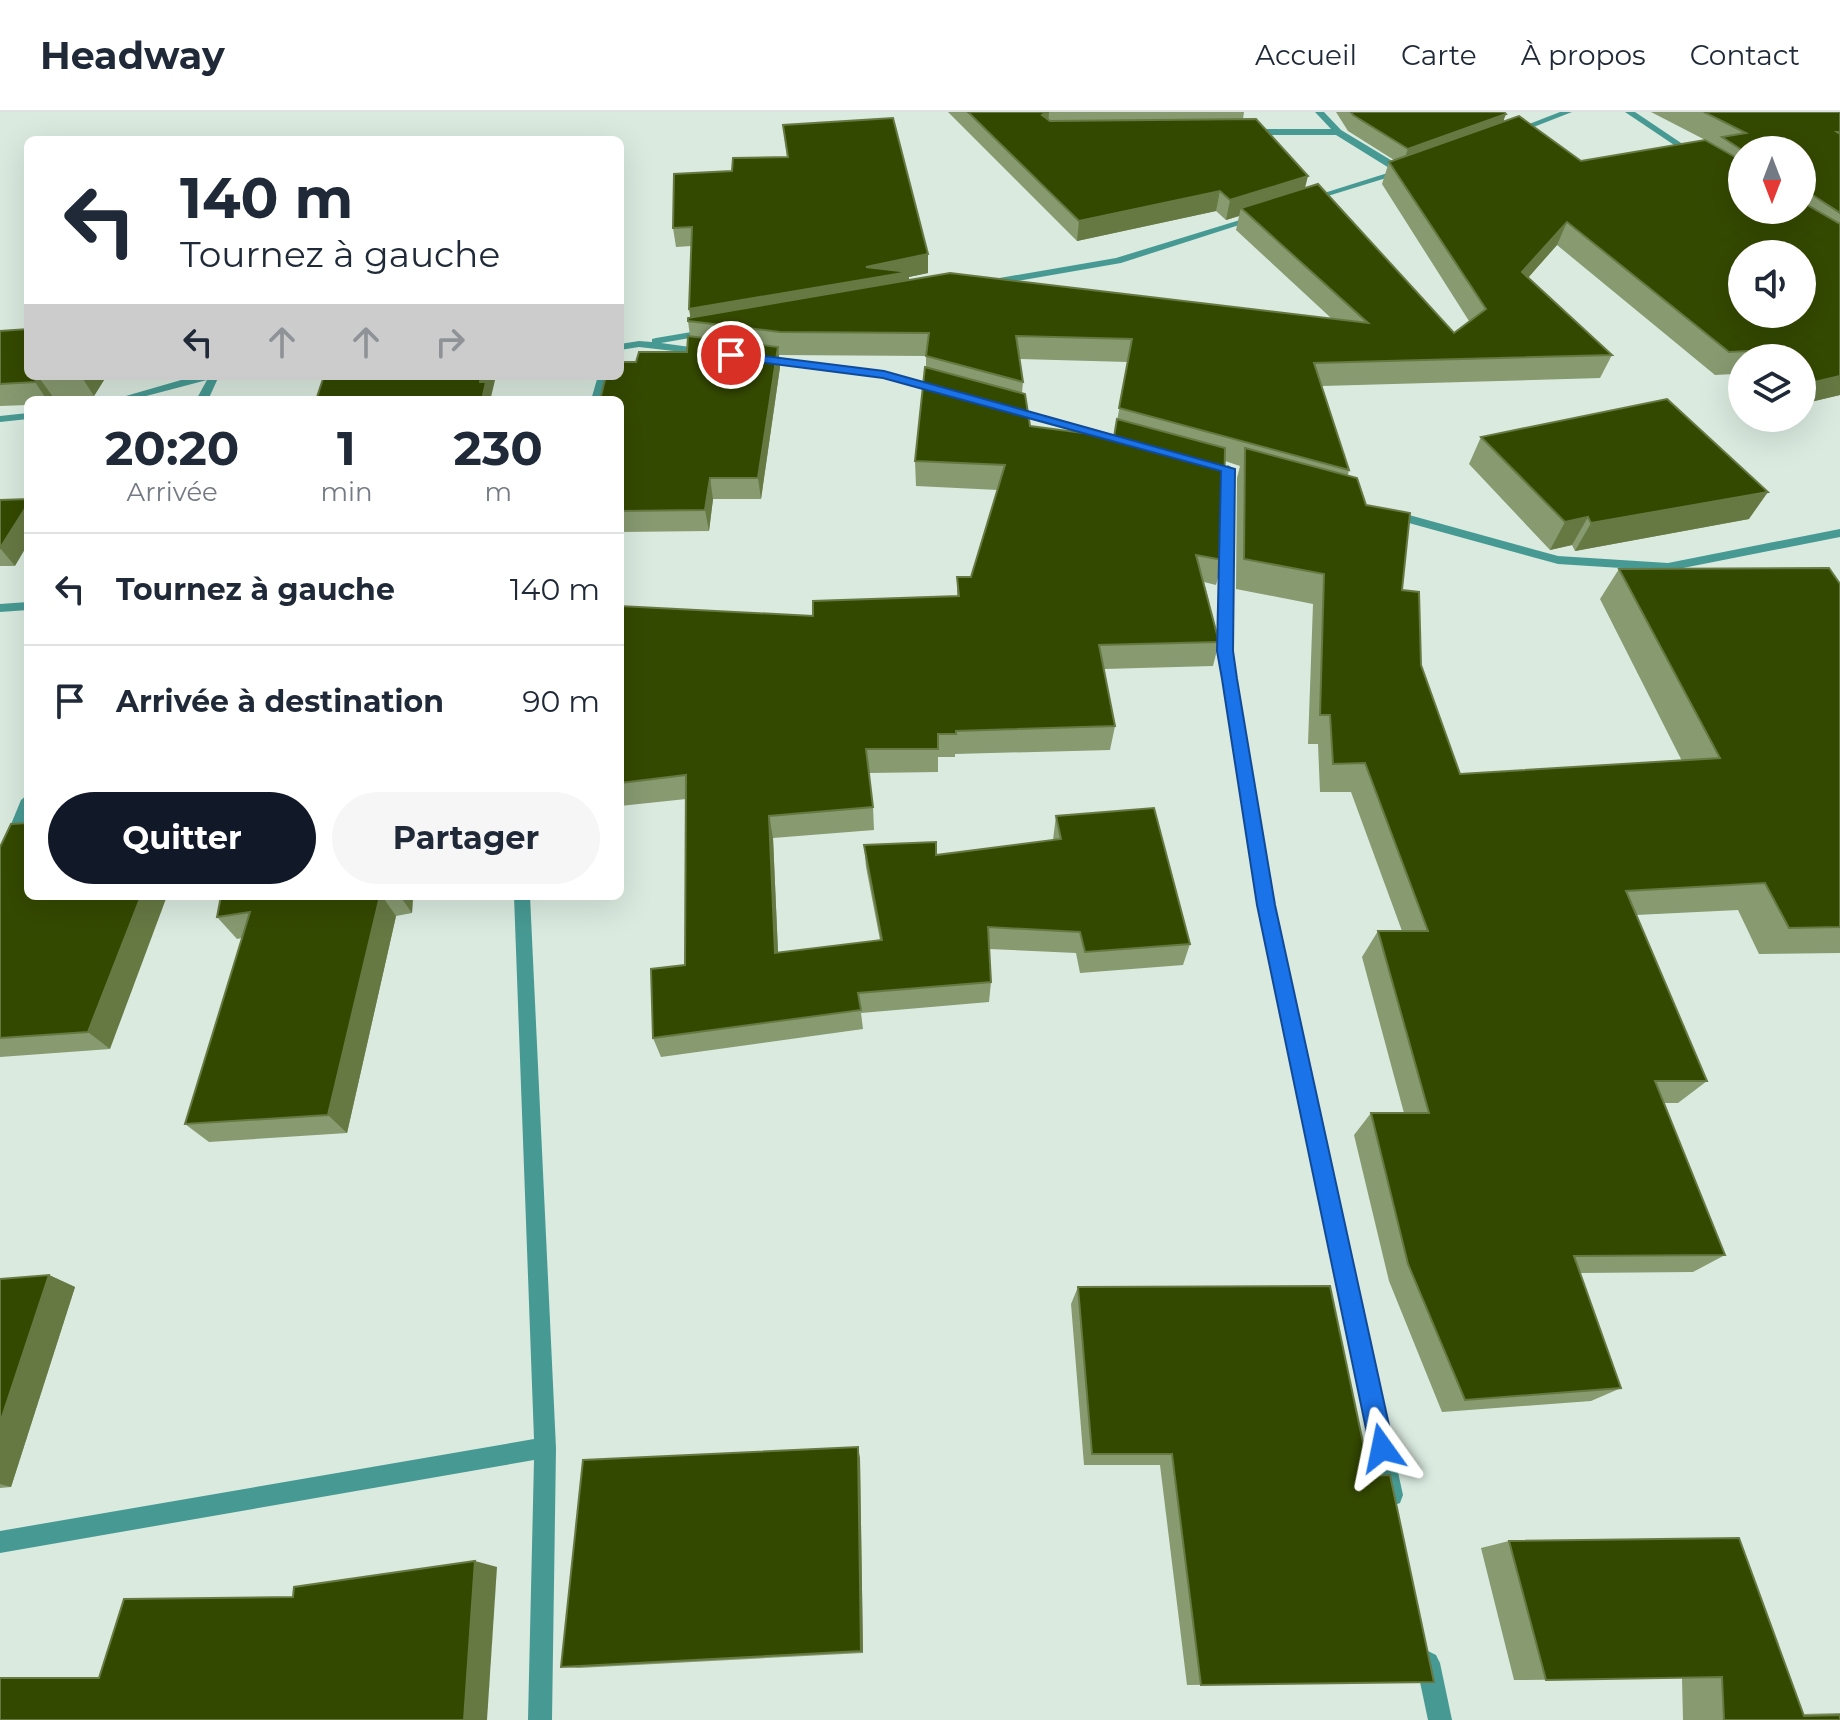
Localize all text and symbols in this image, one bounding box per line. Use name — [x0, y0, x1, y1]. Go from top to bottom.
text: Headway — [40, 32, 225, 79]
text: Accueil — [1255, 38, 1357, 72]
text: Carte — [1401, 38, 1477, 72]
text: À propos — [1521, 38, 1646, 72]
text: Contact — [1690, 38, 1800, 72]
north arrow — [1728, 136, 1816, 224]
map controls — [1728, 136, 1816, 432]
text: 140 m — [180, 164, 353, 232]
icon: left — [48, 168, 152, 272]
text: Tournez à gauche — [180, 232, 500, 276]
button: sound — [1728, 240, 1816, 328]
icon: left — [176, 320, 220, 364]
icon: ahead — [260, 320, 304, 364]
icon: ahead — [344, 320, 388, 364]
icon: right — [428, 320, 472, 364]
pin — [697, 321, 765, 389]
icon: arrive — [709, 333, 753, 377]
button: layers — [1728, 344, 1816, 432]
text: 20:20 — [105, 419, 239, 477]
text: 1 — [337, 419, 356, 477]
text: 230 — [454, 419, 543, 477]
text: Arrivée — [127, 476, 218, 508]
text: min — [320, 476, 373, 508]
text: m — [484, 476, 512, 508]
icon: left — [48, 567, 92, 611]
text: Tournez à gauche — [116, 571, 395, 608]
text: 140 m — [510, 571, 600, 608]
icon: arrive — [48, 679, 92, 723]
text: Arrivée à destination — [116, 683, 444, 720]
text: 90 m — [522, 683, 600, 720]
button: Quitter — [48, 792, 316, 884]
button: Partager — [332, 792, 600, 884]
position arrow — [1340, 1406, 1424, 1490]

